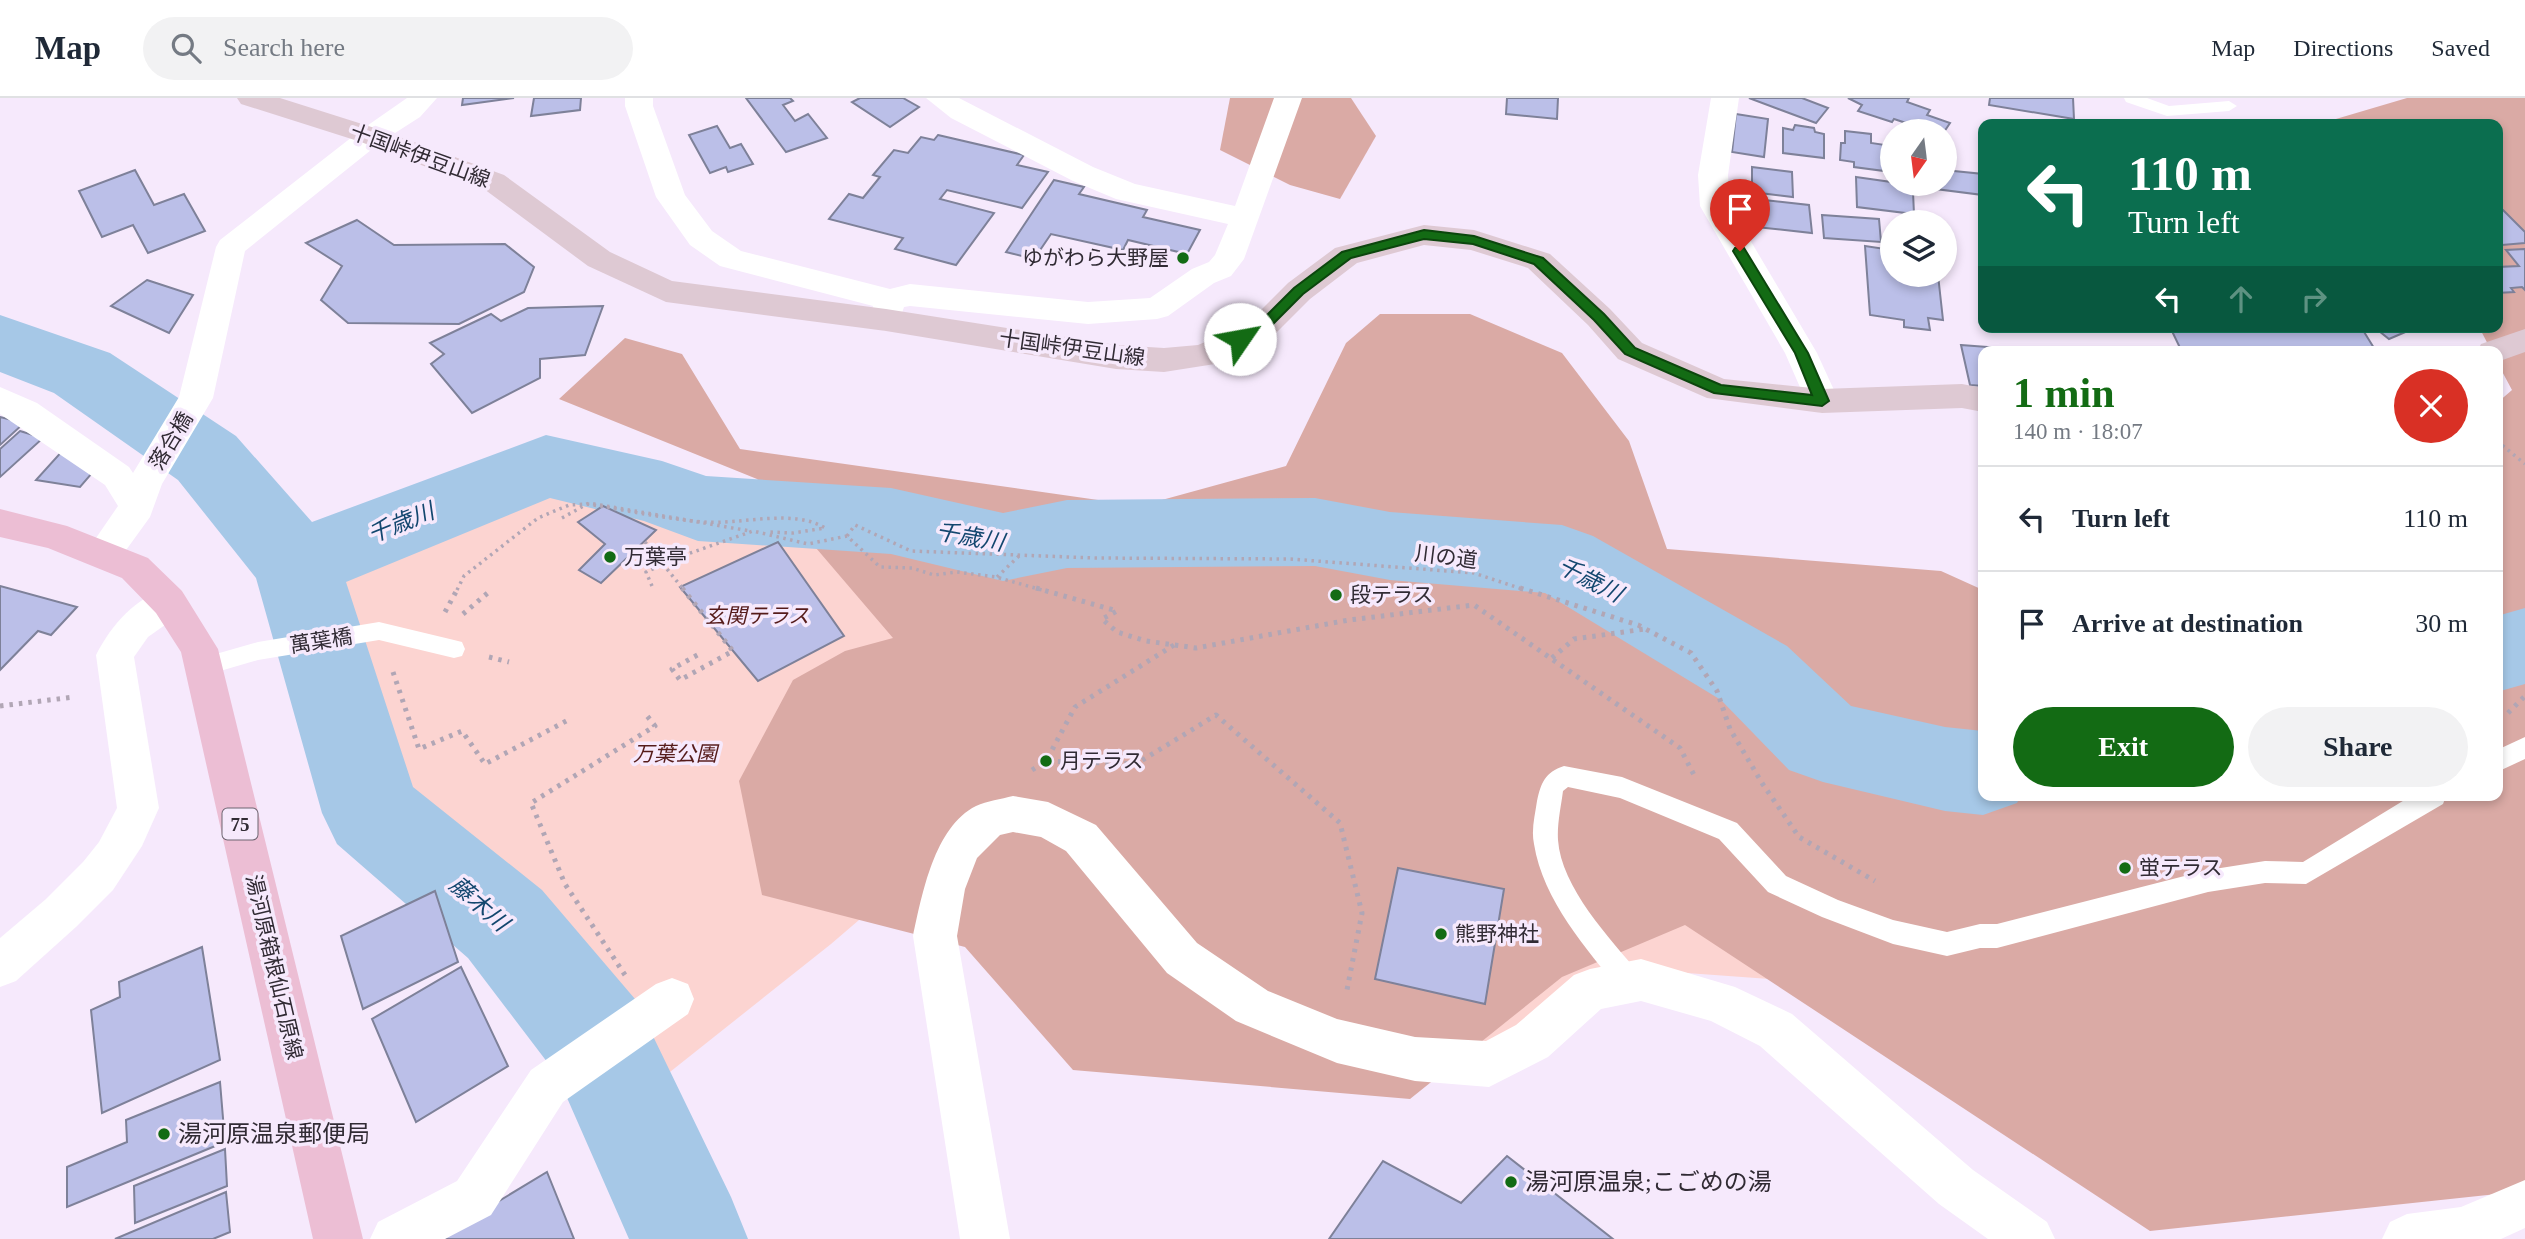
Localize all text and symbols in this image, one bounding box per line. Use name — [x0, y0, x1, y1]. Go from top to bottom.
search box — [143, 17, 633, 80]
icon: search — [167, 29, 205, 67]
text: Map — [35, 30, 101, 66]
text: Search here — [223, 33, 345, 62]
text: Map — [2211, 35, 2255, 61]
text: Directions — [2293, 35, 2393, 61]
text: Saved — [2431, 35, 2490, 61]
north arrow — [1880, 119, 1956, 196]
map controls — [1880, 119, 1957, 287]
street label: 十国峠伊豆山線 — [347, 120, 493, 192]
text: 110 m — [2128, 146, 2252, 201]
icon: left — [2013, 147, 2104, 238]
pin — [1710, 179, 1770, 251]
icon: arrive — [1721, 190, 1759, 228]
text: Turn left — [2128, 204, 2240, 240]
button: layers — [1880, 210, 1957, 287]
place label: ゆがわら大野屋 — [1022, 246, 1169, 270]
marker: ゆがわら大野屋 — [1175, 250, 1191, 266]
icon: left — [2149, 280, 2187, 318]
icon: ahead — [2222, 280, 2260, 318]
icon: right — [2295, 280, 2333, 318]
position arrow — [1203, 302, 1277, 376]
street label: 十国峠伊豆山線 — [998, 326, 1146, 370]
button: close — [2394, 369, 2468, 443]
text: 1 min — [2013, 370, 2115, 416]
street label: 落合橋 — [144, 408, 198, 474]
text: 140 m · 18:07 — [2013, 419, 2143, 444]
water label: 千歳川 — [364, 497, 440, 548]
icon: left — [2013, 500, 2051, 538]
text: Turn left — [2072, 504, 2170, 533]
text: 110 m — [2403, 504, 2468, 533]
water label: 千歳川 — [934, 519, 1009, 556]
street label: 川の道 — [1413, 541, 1479, 573]
place label: 万葉亭 — [624, 545, 687, 569]
marker: 万葉亭 — [602, 549, 618, 565]
water label: 千歳川 — [1554, 553, 1629, 608]
place label: 段テラス — [1350, 583, 1434, 607]
marker: 段テラス — [1328, 587, 1344, 603]
park label: 玄関テラス — [705, 604, 809, 628]
icon: arrive — [2013, 605, 2051, 643]
text: Arrive at destination — [2072, 609, 2303, 638]
text: 30 m — [2415, 609, 2468, 638]
street label: 萬葉橋 — [288, 624, 354, 658]
button: Exit — [2013, 707, 2234, 787]
button: Share — [2248, 707, 2468, 787]
park label: 万葉公園 — [633, 742, 720, 766]
place label: 月テラス — [1060, 749, 1144, 773]
marker: 月テラス — [1038, 753, 1054, 769]
road number: 75 — [222, 808, 258, 839]
place label: 蛍テラス — [2139, 856, 2223, 880]
marker: 蛍テラス — [2117, 860, 2133, 876]
street label: 湯河原箱根仙石原線 — [241, 872, 307, 1062]
water label: 藤木川 — [445, 872, 516, 938]
place label: 熊野神社 — [1455, 922, 1539, 946]
marker: 熊野神社 — [1433, 926, 1449, 942]
place label: 湯河原温泉郵便局 — [178, 1121, 370, 1147]
marker: 湯河原温泉郵便局 — [156, 1126, 172, 1142]
place label: 湯河原温泉;こごめの湯 — [1525, 1169, 1772, 1195]
marker: 湯河原温泉;こごめの湯 — [1503, 1174, 1519, 1190]

